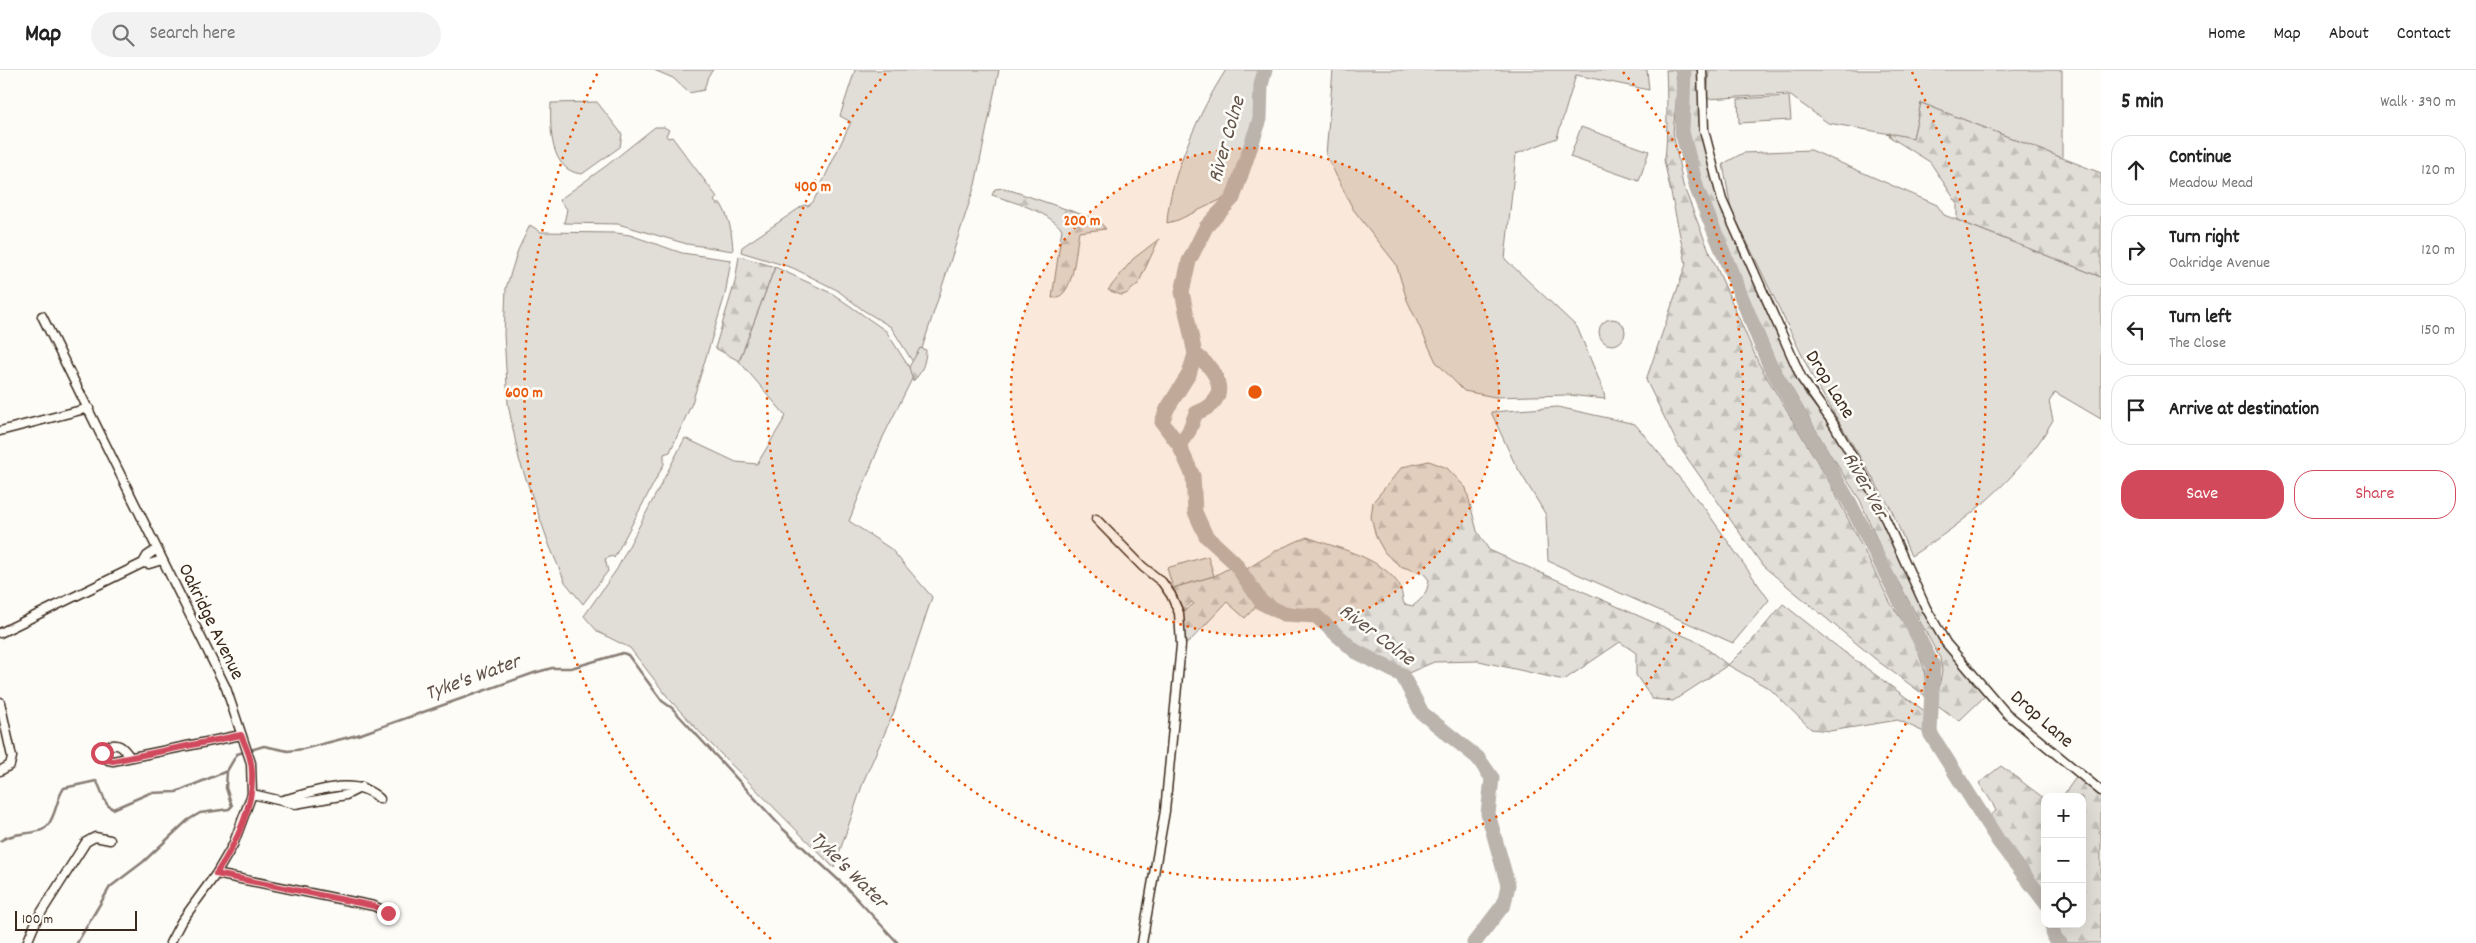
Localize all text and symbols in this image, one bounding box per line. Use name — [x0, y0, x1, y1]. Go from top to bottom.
search box — [91, 12, 441, 57]
text: Map — [25, 18, 61, 52]
icon: search — [109, 21, 137, 49]
text: Search here — [149, 21, 235, 48]
text: Home — [2208, 22, 2245, 47]
text: Map — [2273, 22, 2301, 47]
text: About — [2329, 22, 2369, 47]
text: Contact — [2397, 22, 2451, 47]
text: 5 min — [2121, 88, 2164, 118]
text: Walk · 390 m — [2380, 91, 2456, 114]
water label: River Colne — [1201, 92, 1255, 187]
text: Continue — [2169, 145, 2231, 172]
icon: ahead — [2122, 156, 2150, 184]
text: 120 m — [2421, 159, 2455, 182]
text: Meadow Mead — [2169, 172, 2253, 195]
text: 400 m — [795, 177, 831, 199]
text: 200 m — [1064, 211, 1100, 233]
text: Turn right — [2169, 225, 2240, 252]
icon: right — [2122, 236, 2150, 264]
text: 120 m — [2421, 239, 2455, 262]
text: Oakridge Avenue — [2169, 252, 2270, 275]
text: Turn left — [2169, 305, 2232, 332]
icon: left — [2122, 316, 2150, 344]
text: 150 m — [2421, 319, 2455, 342]
text: The Close — [2169, 332, 2226, 355]
street label: Drop Lane — [1797, 345, 1861, 425]
text: 600 m — [505, 383, 543, 405]
centre of rings — [1246, 383, 1264, 401]
icon: arrive — [2122, 396, 2150, 424]
text: Arrive at destination — [2169, 397, 2319, 424]
water label: River Ver — [1833, 447, 1896, 527]
button: Save — [2121, 470, 2284, 519]
button: Share — [2294, 470, 2456, 519]
street label: Oakridge Avenue — [170, 559, 250, 685]
water label: River Colne — [1332, 597, 1422, 676]
water label: Tyke's Water — [421, 647, 527, 710]
street label: Drop Lane — [2003, 684, 2079, 756]
route start — [91, 742, 114, 765]
map controls — [2041, 793, 2086, 928]
button: + — [2041, 793, 2086, 838]
water label: Tyke's Water — [802, 825, 895, 918]
button: − — [2041, 838, 2086, 883]
button: locate — [2041, 883, 2086, 928]
route end — [377, 902, 400, 925]
scale bar — [15, 908, 138, 931]
text: 100 m — [22, 910, 53, 930]

